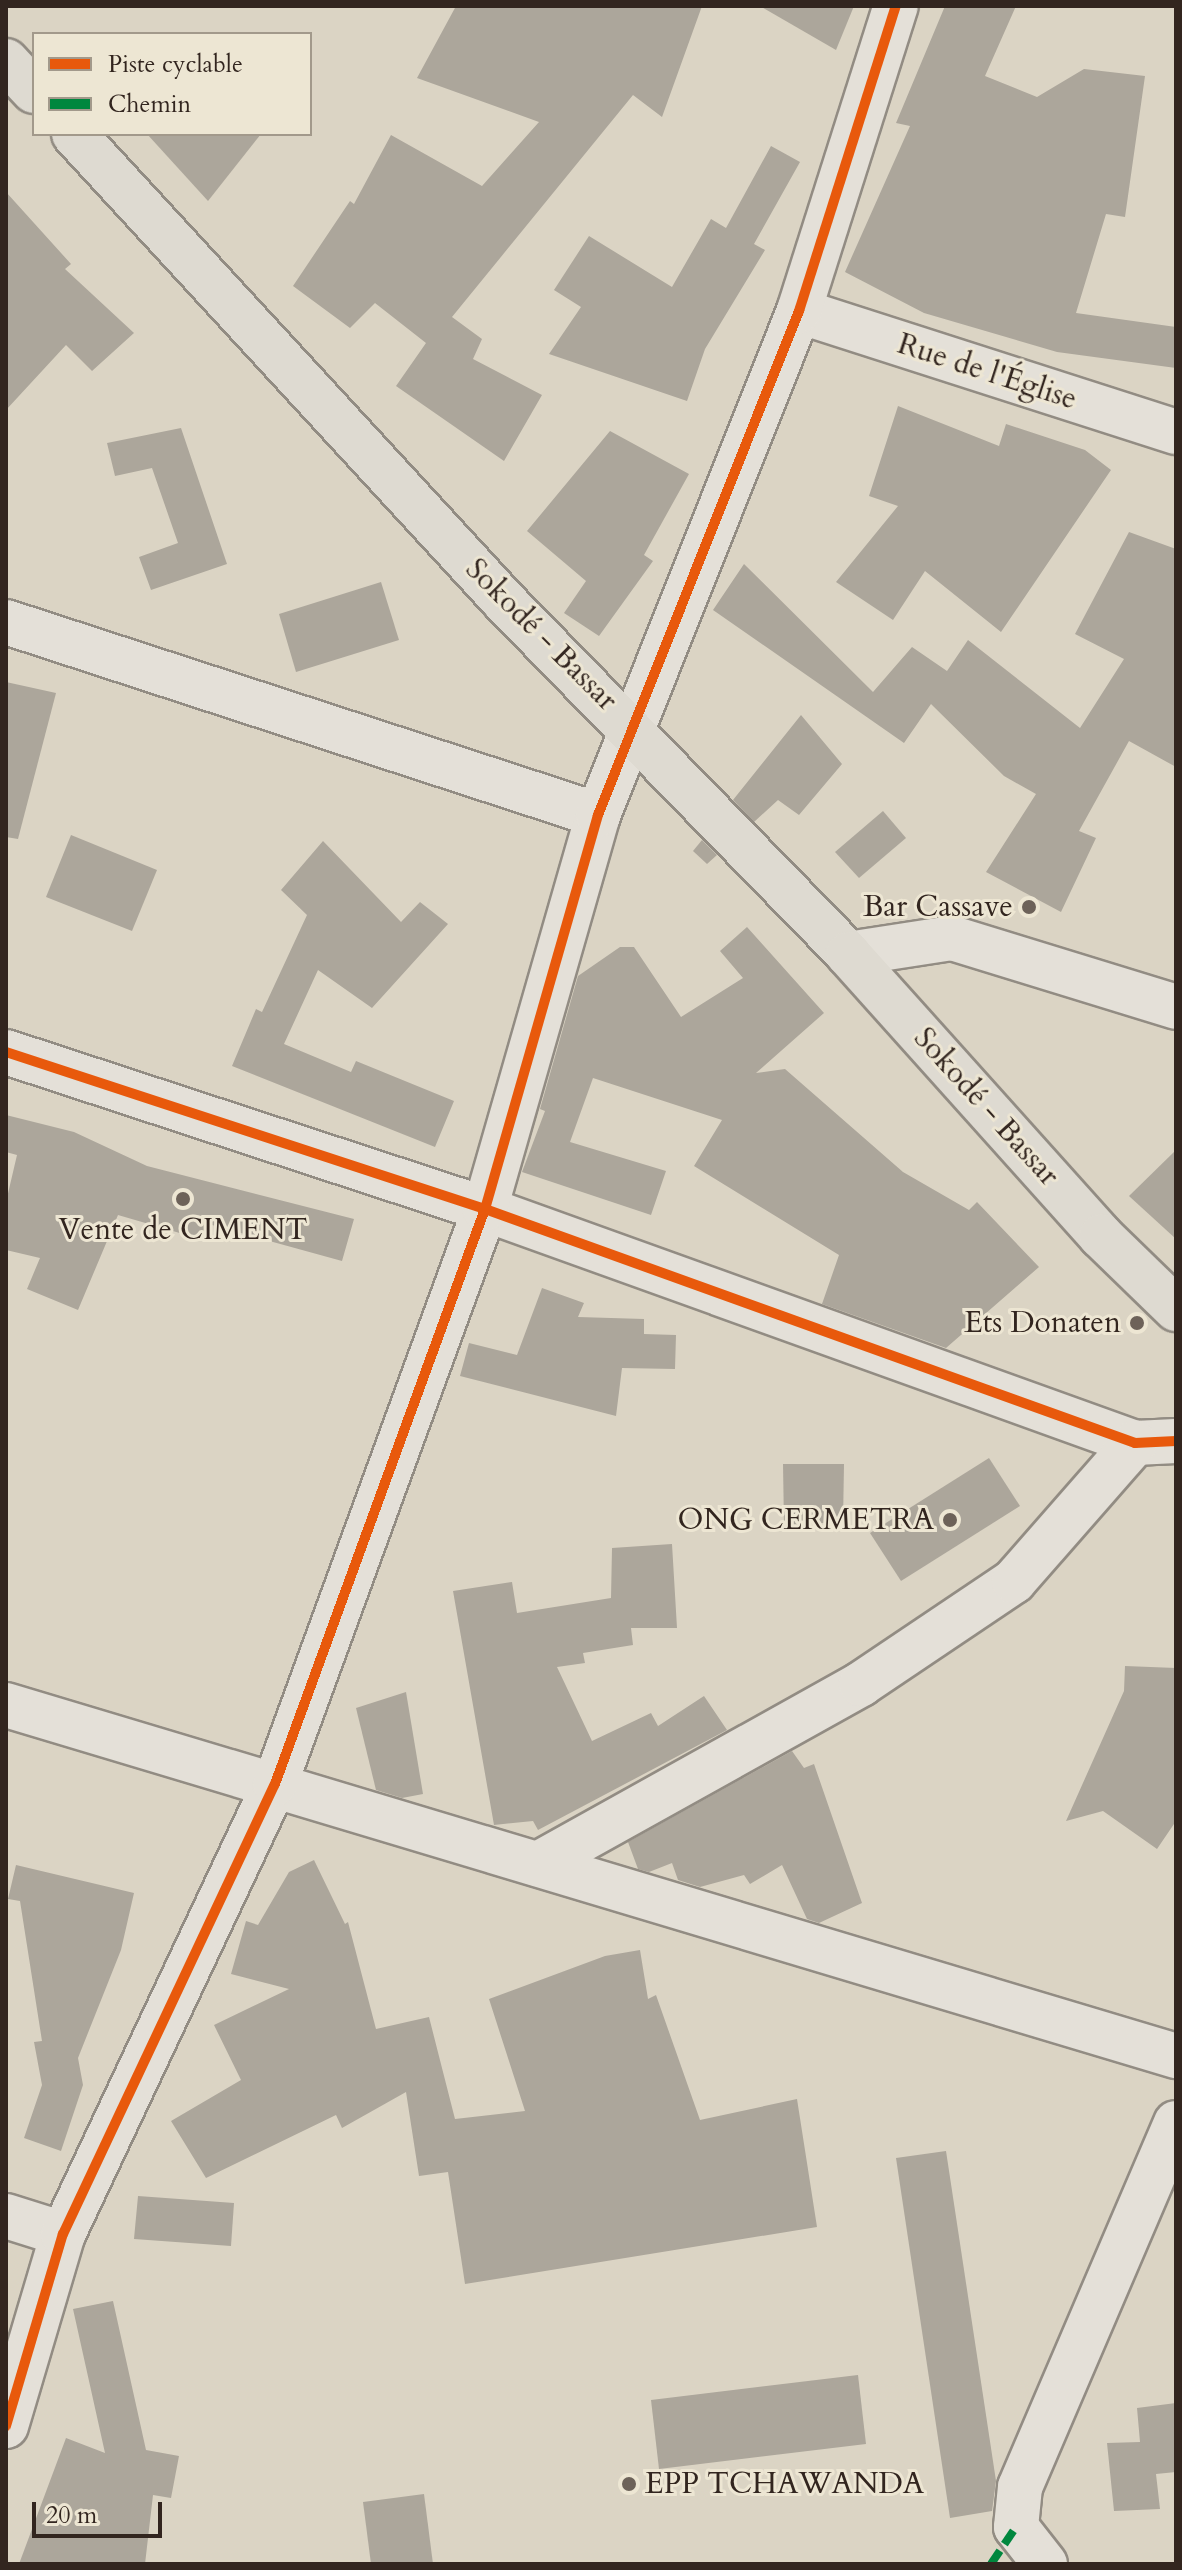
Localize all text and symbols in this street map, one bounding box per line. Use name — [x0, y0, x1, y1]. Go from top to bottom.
legend — [32, 32, 312, 136]
text: Piste cyclable — [108, 48, 243, 81]
text: Chemin — [108, 88, 191, 121]
street label: Rue de l'Église — [893, 326, 1081, 418]
street label: Sokodé - Bassar — [458, 552, 624, 718]
place label: Bar Cassave — [863, 889, 1013, 925]
marker: Bar Cassave — [1020, 898, 1038, 916]
street label: Sokodé - Bassar — [906, 1021, 1066, 1193]
marker: Vente de CIMENT — [174, 1190, 192, 1208]
place label: Vente de CIMENT — [58, 1212, 308, 1248]
place label: Ets Donaten — [964, 1305, 1121, 1341]
marker: Ets Donaten — [1128, 1314, 1146, 1332]
place label: ONG CERMETRA — [678, 1502, 934, 1538]
marker: ONG CERMETRA — [941, 1511, 959, 1529]
place label: EPP TCHAWANDA — [645, 2466, 924, 2502]
marker: EPP TCHAWANDA — [620, 2475, 638, 2493]
scale bar — [36, 2486, 166, 2536]
text: 20 m — [46, 2499, 97, 2532]

